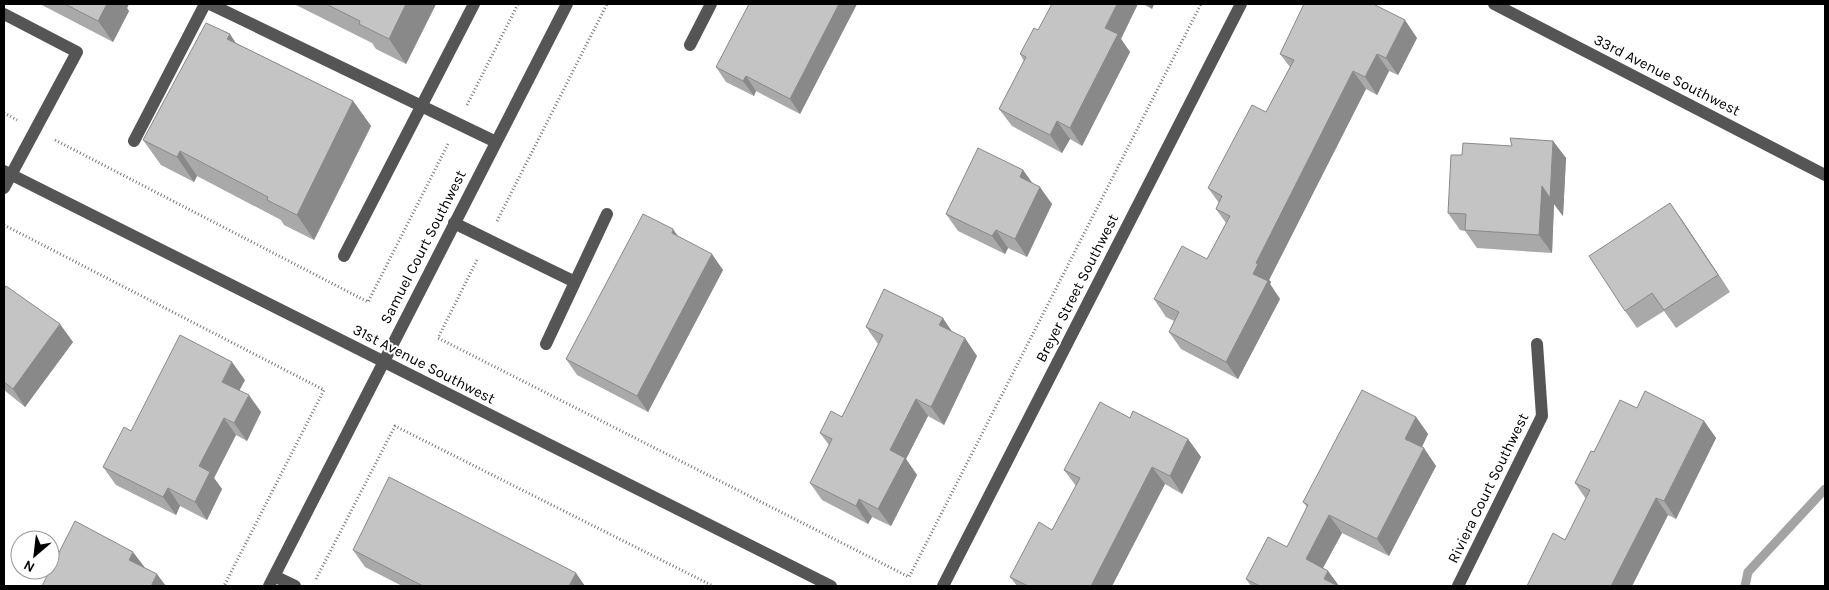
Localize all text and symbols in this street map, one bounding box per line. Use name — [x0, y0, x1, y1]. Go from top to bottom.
street label: 33rd Avenue Southwest — [1591, 30, 1743, 120]
street label: Samuel Court Southwest — [376, 167, 470, 327]
street label: Breyer Street Southwest — [1032, 211, 1122, 365]
street label: 31st Avenue Southwest — [350, 320, 498, 408]
street label: Riviera Court Southwest — [1444, 410, 1532, 566]
north arrow — [10, 530, 60, 580]
text: N — [21, 556, 38, 576]

